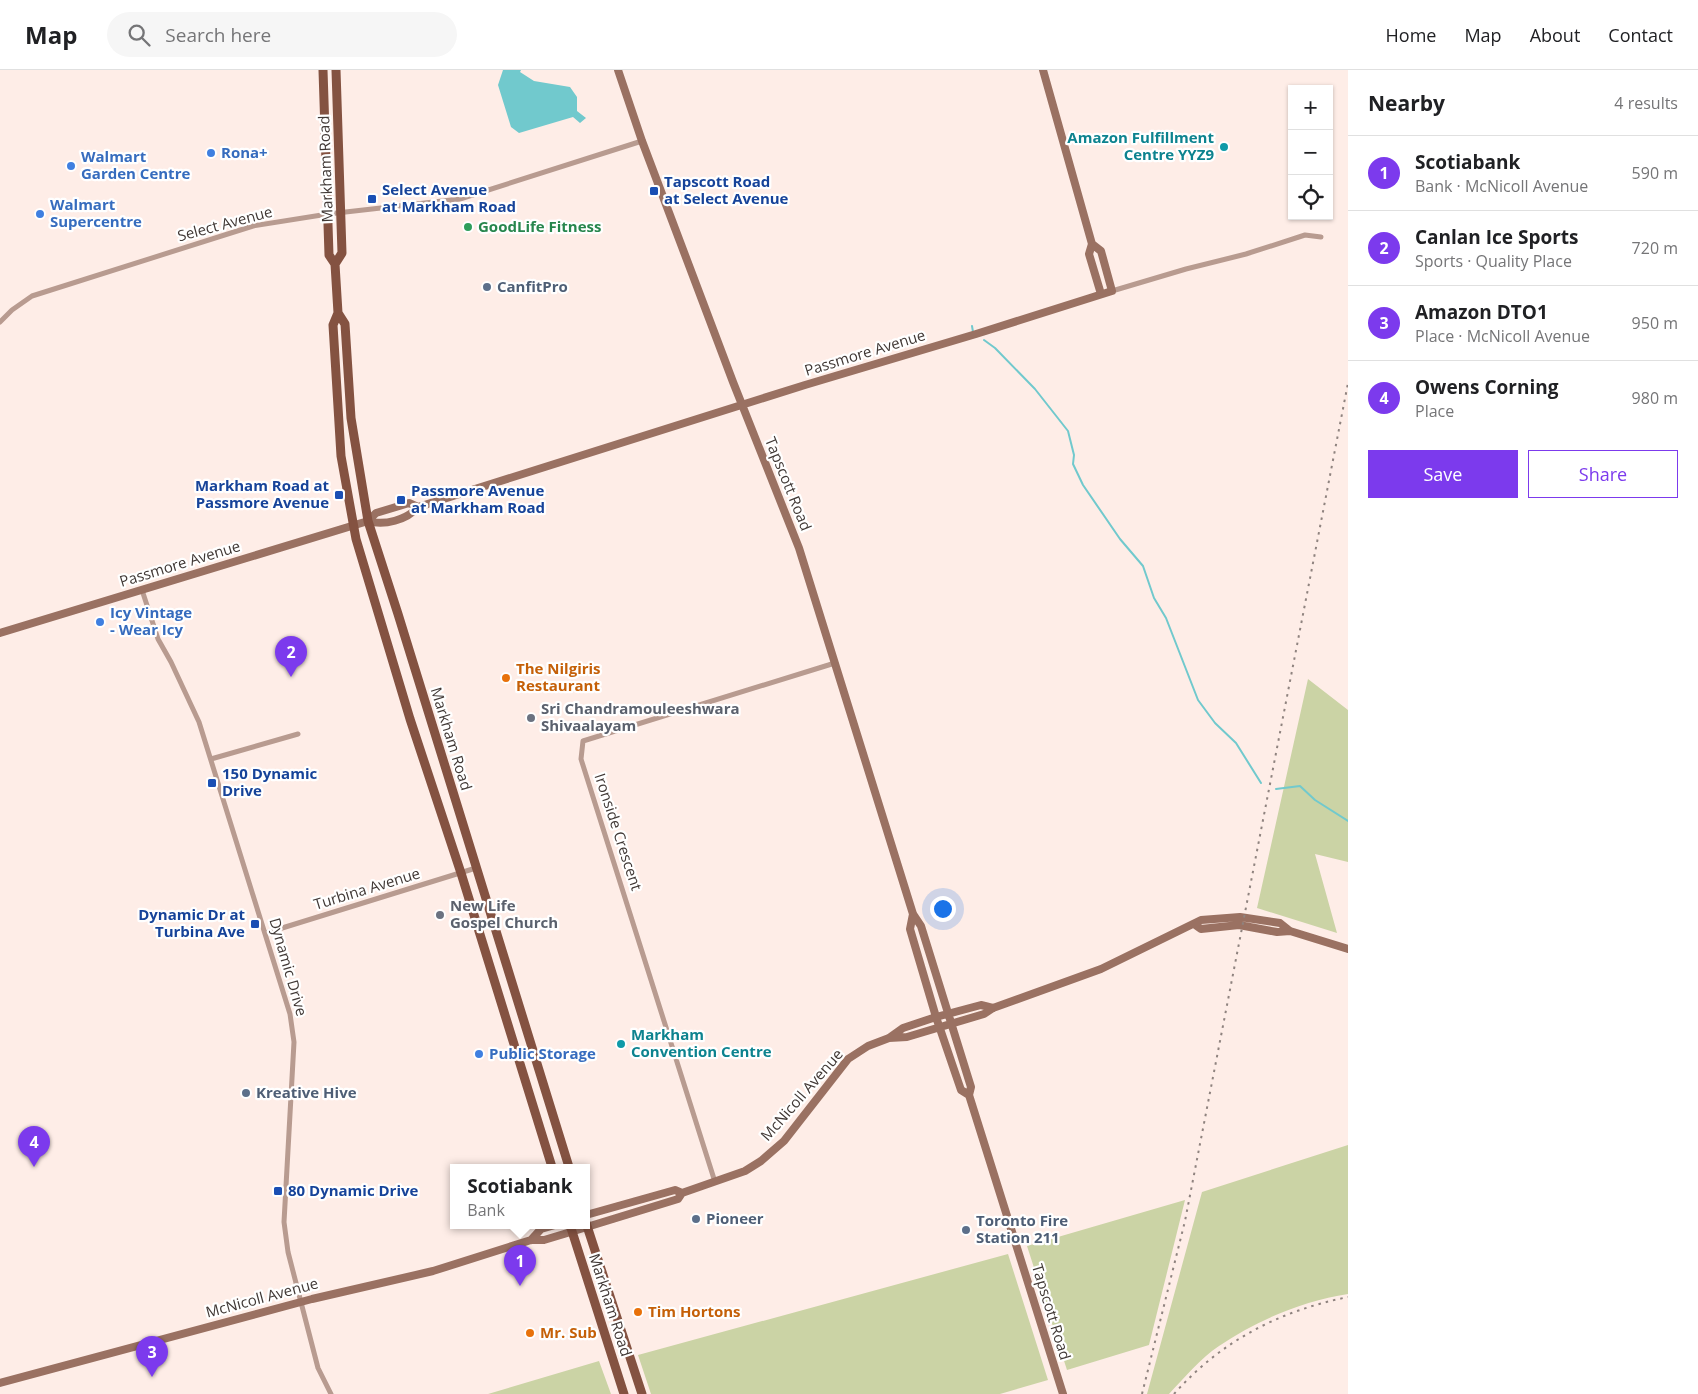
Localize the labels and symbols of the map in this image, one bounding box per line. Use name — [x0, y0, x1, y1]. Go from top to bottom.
street label: Markham Road — [313, 115, 337, 223]
place label: Amazon Fulfillment Centre YYZ9 — [1067, 127, 1214, 164]
marker: Amazon Fulfillment Centre YYZ9 — [1218, 141, 1230, 153]
place label: Rona+ — [221, 142, 268, 162]
place label: Walmart Garden Centre — [81, 146, 190, 183]
marker: Rona+ — [205, 147, 217, 159]
marker: Walmart Garden Centre — [65, 160, 77, 172]
place label: Tapscott Road at Select Avenue — [664, 171, 789, 208]
place label: Select Avenue at Markham Road — [382, 179, 516, 216]
marker: Tapscott Road at Select Avenue — [648, 185, 660, 197]
marker: Select Avenue at Markham Road — [366, 193, 378, 205]
place label: Walmart Supercentre — [50, 194, 142, 231]
street label: Select Avenue — [175, 201, 274, 245]
marker: Walmart Supercentre — [34, 208, 46, 220]
place label: GoodLife Fitness — [478, 216, 602, 236]
marker: GoodLife Fitness — [462, 221, 474, 233]
place label: CanfitPro — [497, 276, 568, 296]
marker: CanfitPro — [481, 281, 493, 293]
street label: Passmore Avenue — [802, 324, 928, 380]
street label: Tapscott Road — [761, 434, 817, 534]
place label: Markham Road at Passmore Avenue — [195, 475, 329, 512]
place label: Passmore Avenue at Markham Road — [411, 480, 545, 517]
marker: Markham Road at Passmore Avenue — [333, 489, 345, 501]
marker: Passmore Avenue at Markham Road — [395, 494, 407, 506]
street label: Passmore Avenue — [117, 535, 243, 591]
place label: Icy Vintage - Wear Icy — [110, 602, 192, 639]
marker: Icy Vintage - Wear Icy — [94, 616, 106, 628]
pin: 2 — [275, 636, 307, 677]
place label: The Nilgiris Restaurant — [516, 658, 601, 695]
marker: The Nilgiris Restaurant — [500, 672, 512, 684]
street label: Markham Road — [427, 685, 477, 793]
place label: Sri Chandramouleeshwara Shivaalayam — [541, 698, 740, 735]
marker: Sri Chandramouleeshwara Shivaalayam — [525, 712, 537, 724]
place label: 150 Dynamic Drive — [222, 763, 317, 800]
street label: Ironside Crescent — [591, 770, 647, 893]
marker: 150 Dynamic Drive — [206, 777, 218, 789]
street label: Turbina Avenue — [311, 862, 422, 914]
place label: New Life Gospel Church — [450, 895, 558, 932]
your location — [930, 896, 956, 922]
place label: Dynamic Dr at Turbina Ave — [138, 904, 245, 941]
marker: New Life Gospel Church — [434, 909, 446, 921]
street label: Dynamic Drive — [265, 915, 313, 1018]
marker: Dynamic Dr at Turbina Ave — [249, 918, 261, 930]
place label: Markham Convention Centre — [631, 1024, 772, 1061]
marker: Markham Convention Centre — [615, 1038, 627, 1050]
place label: Public Storage — [489, 1043, 596, 1063]
street label: McNicoll Avenue — [756, 1044, 847, 1145]
marker: Public Storage — [473, 1048, 485, 1060]
place label: Kreative Hive — [256, 1082, 357, 1102]
marker: Kreative Hive — [240, 1087, 252, 1099]
pin: 4 — [18, 1126, 50, 1167]
place label: 80 Dynamic Drive — [288, 1180, 419, 1200]
marker: 80 Dynamic Drive — [272, 1185, 284, 1197]
place label: Pioneer — [706, 1208, 764, 1228]
place label: Toronto Fire Station 211 — [976, 1210, 1068, 1247]
marker: Pioneer — [690, 1213, 702, 1225]
marker: Toronto Fire Station 211 — [960, 1224, 972, 1236]
pin: 1 — [504, 1245, 536, 1286]
street label: Markham Road — [585, 1251, 637, 1359]
street label: Tapscott Road — [1028, 1261, 1076, 1362]
street label: McNicoll Avenue — [203, 1272, 320, 1322]
place label: Tim Hortons — [648, 1301, 741, 1321]
marker: Tim Hortons — [632, 1306, 644, 1318]
place label: Mr. Sub — [540, 1322, 597, 1342]
marker: Mr. Sub — [524, 1327, 536, 1339]
pin: 3 — [136, 1336, 168, 1377]

